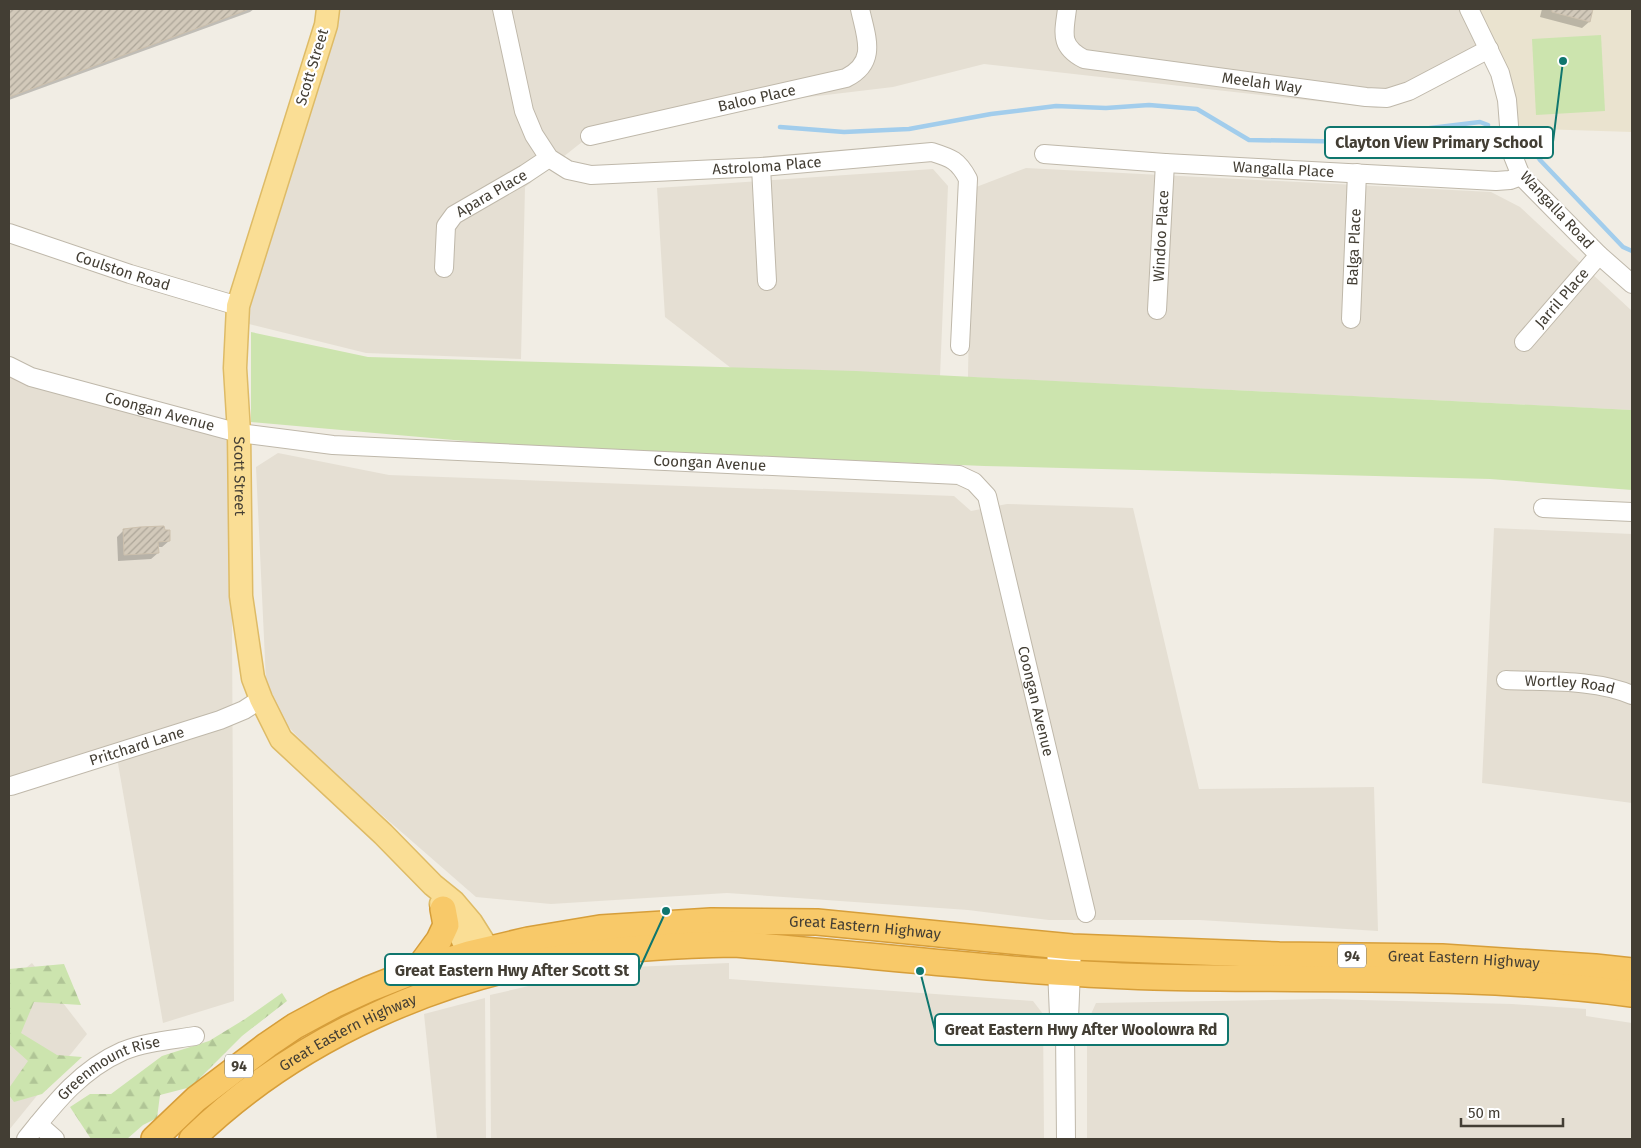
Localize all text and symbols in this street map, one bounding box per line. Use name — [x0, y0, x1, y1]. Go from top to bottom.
street label: Scott Street — [292, 26, 332, 108]
street label: Meelah Way — [1221, 69, 1304, 97]
street label: Baloo Place — [716, 81, 797, 116]
callout: Clayton View Primary School — [1325, 127, 1553, 158]
text: Clayton View Primary School — [1335, 133, 1543, 152]
street label: Astroloma Place — [712, 153, 822, 178]
street label: Wangalla Place — [1232, 158, 1335, 181]
street label: Apara Place — [453, 166, 530, 221]
street label: Wangalla Road — [1516, 167, 1598, 253]
street label: Windoo Place — [1150, 190, 1173, 283]
street label: Balga Place — [1343, 208, 1365, 286]
street label: Coulston Road — [73, 247, 172, 294]
street label: Jarril Place — [1531, 265, 1593, 332]
street label: Coongan Avenue — [103, 388, 217, 435]
street label: Scott Street — [230, 436, 249, 517]
street label: Coongan Avenue — [653, 451, 767, 475]
street label: Coongan Avenue — [1014, 644, 1057, 758]
street label: Wortley Road — [1524, 672, 1617, 698]
street label: Pritchard Lane — [87, 723, 187, 770]
street label: Great Eastern Highway — [789, 913, 942, 943]
road number: 94 — [1338, 944, 1366, 968]
street label: Great Eastern Highway — [1388, 947, 1541, 972]
callout: Great Eastern Hwy After Scott St — [385, 954, 639, 985]
text: Great Eastern Hwy After Scott St — [395, 961, 630, 980]
street label: Great Eastern Highway — [276, 990, 420, 1075]
callout: Great Eastern Hwy After Woolowra Rd — [935, 1014, 1228, 1045]
text: Great Eastern Hwy After Woolowra Rd — [945, 1020, 1217, 1039]
street label: Greenmount Rise — [54, 1032, 161, 1104]
road number: 94 — [225, 1054, 253, 1078]
scale bar — [1461, 1096, 1564, 1128]
text: 50 m — [1468, 1104, 1501, 1122]

